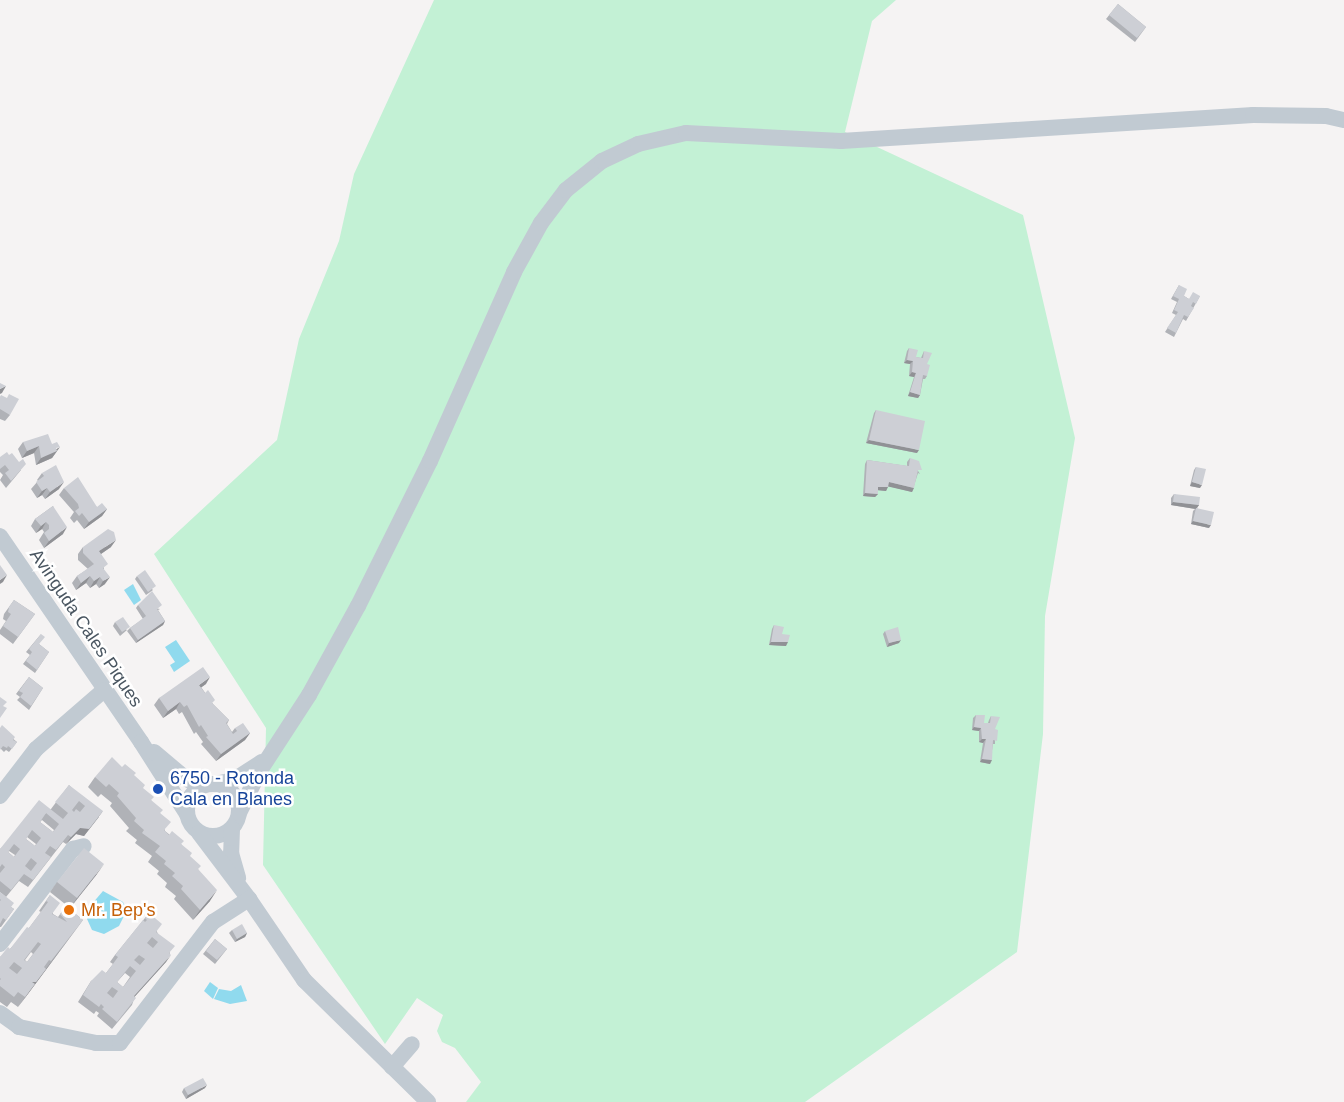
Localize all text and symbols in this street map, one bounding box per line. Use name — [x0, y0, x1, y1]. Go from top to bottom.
street label: Avinguda Cales Piques — [25, 545, 147, 711]
place label: 6750 - Rotonda Cala en Blanes — [170, 768, 294, 810]
marker: 6750 - Rotonda Cala en Blanes — [151, 782, 165, 796]
place label: Mr. Bep's — [81, 899, 155, 921]
marker: Mr. Bep's — [62, 903, 76, 917]

